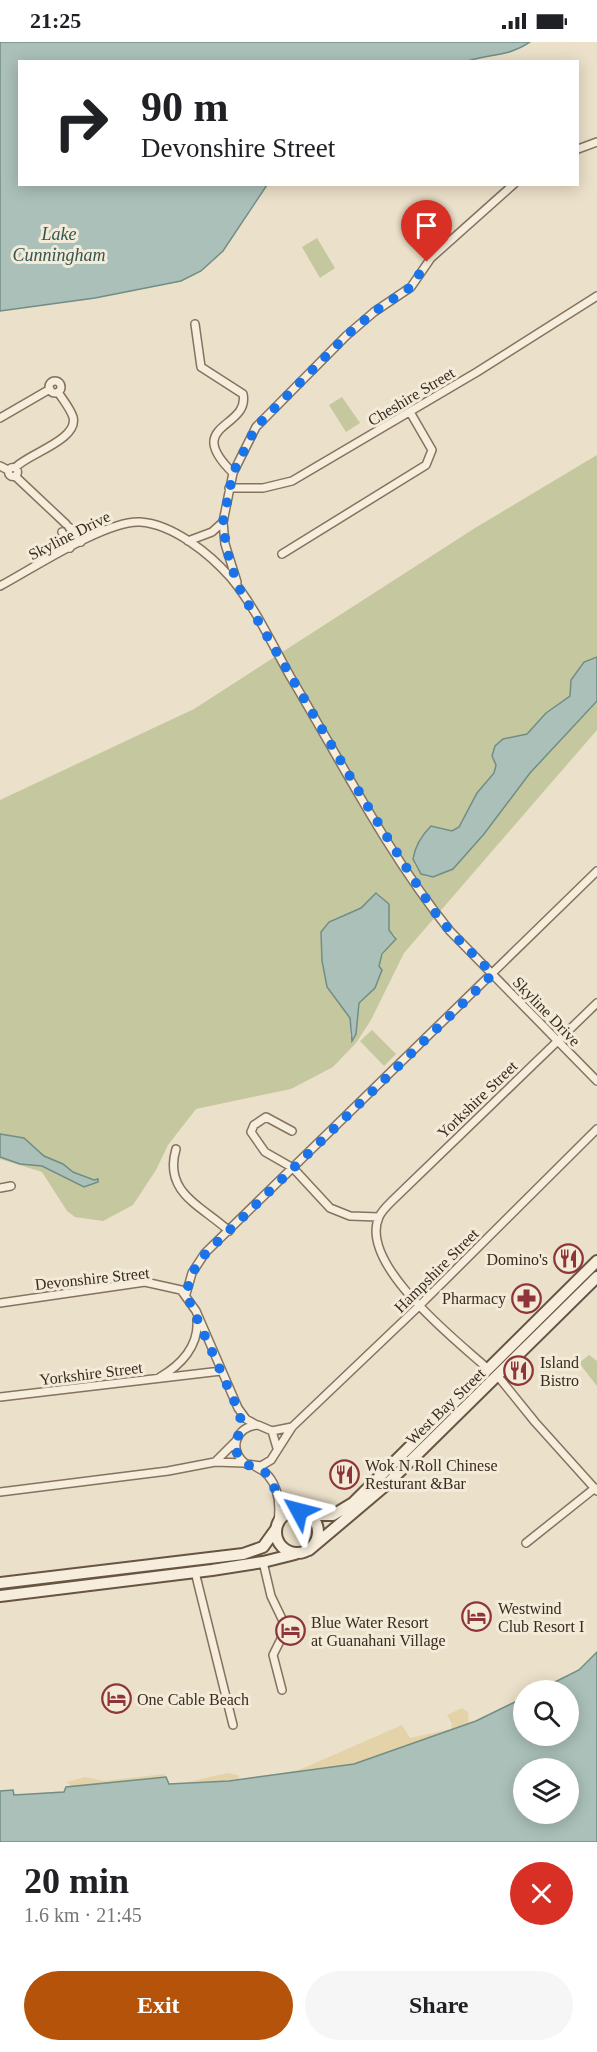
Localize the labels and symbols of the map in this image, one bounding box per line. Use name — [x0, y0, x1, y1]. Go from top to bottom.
pin — [401, 200, 452, 262]
water label: Lake Cunningham — [12, 224, 106, 265]
street label: Cheshire Street — [365, 364, 458, 429]
street label: Skyline Drive — [26, 508, 113, 564]
street label: Skyline Drive — [509, 973, 584, 1050]
street label: Yorkshire Street — [434, 1057, 521, 1141]
street label: Hampshire Street — [391, 1225, 483, 1317]
restaurant icon: Domino's — [553, 1243, 585, 1275]
place label: Domino's — [486, 1251, 548, 1268]
street label: Devonshire Street — [34, 1264, 151, 1293]
pharmacy icon: Pharmacy — [511, 1282, 543, 1314]
place label: Pharmacy — [442, 1290, 506, 1308]
place label: Island Bistro — [540, 1354, 579, 1389]
restaurant icon: Island Bistro — [503, 1355, 535, 1387]
street label: Yorkshire Street — [39, 1359, 144, 1388]
street label: West Bay Street — [403, 1364, 489, 1449]
place label: Wok N Roll Chinese Resturant &Bar — [365, 1457, 497, 1492]
restaurant icon: Wok N Roll Chinese Resturant &Bar — [328, 1458, 360, 1490]
position arrow — [267, 1479, 331, 1543]
place label: Westwind Club Resort I — [498, 1600, 584, 1635]
hotel icon: Westwind Club Resort I — [461, 1601, 493, 1633]
place label: Blue Water Resort at Guanahani Village — [311, 1614, 446, 1650]
hotel icon: Blue Water Resort at Guanahani Village — [274, 1615, 306, 1647]
hotel icon: One Cable Beach — [100, 1683, 132, 1715]
place label: One Cable Beach — [137, 1691, 249, 1708]

